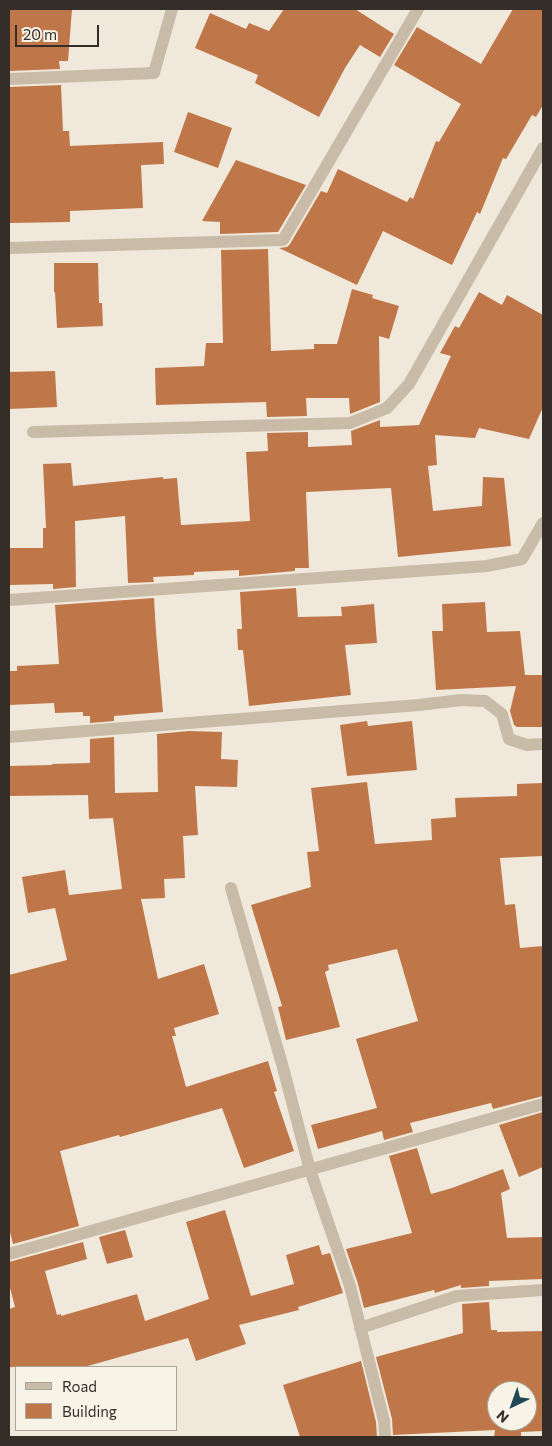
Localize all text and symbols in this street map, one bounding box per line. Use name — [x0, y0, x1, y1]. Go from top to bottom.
scale bar — [18, 15, 101, 47]
text: 20 m — [23, 25, 57, 43]
legend — [15, 1366, 178, 1431]
text: Road — [62, 1377, 97, 1395]
north arrow — [487, 1381, 537, 1431]
text: Building — [62, 1402, 117, 1420]
text: N — [493, 1407, 512, 1427]

